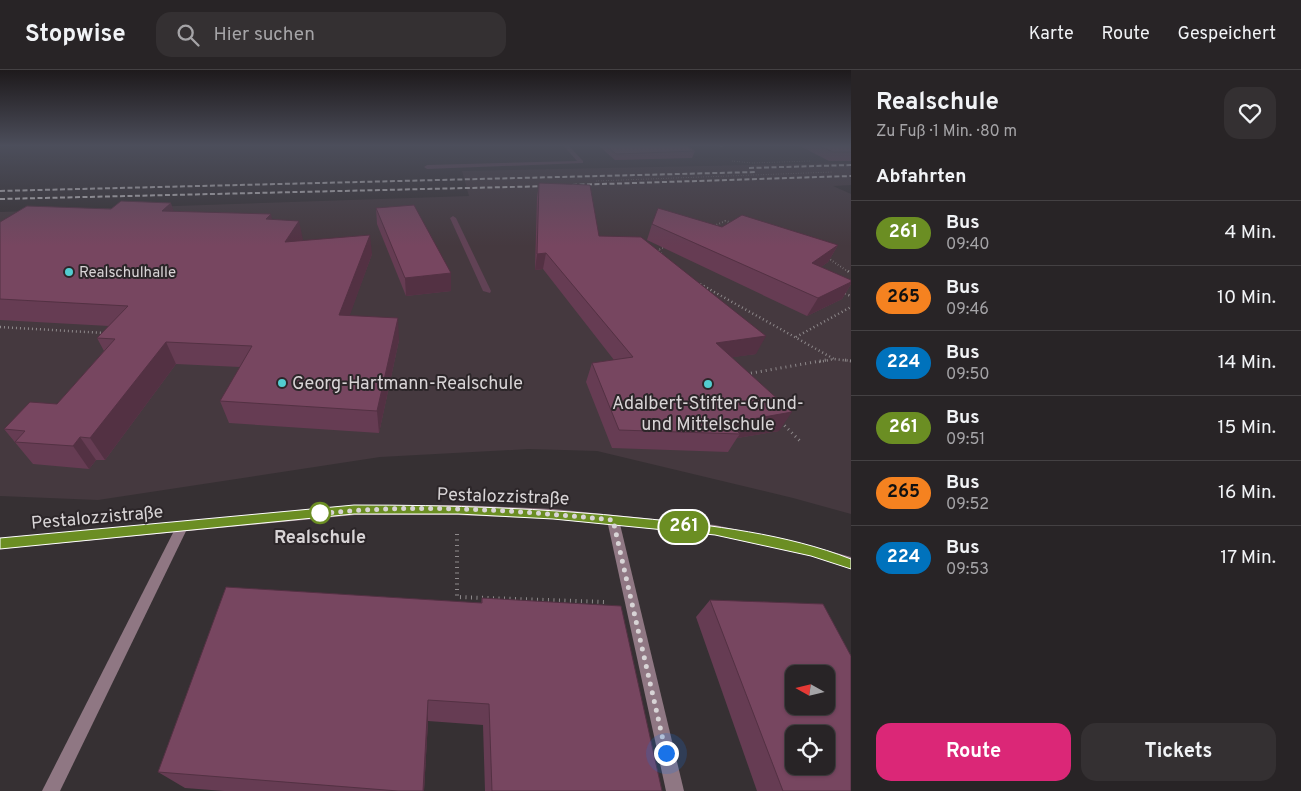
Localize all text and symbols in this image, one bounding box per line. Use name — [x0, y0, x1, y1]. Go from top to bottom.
search box — [156, 12, 506, 57]
text: Stopwise — [25, 20, 126, 50]
icon: search — [174, 21, 202, 49]
text: Hier suchen — [214, 23, 315, 47]
text: Karte — [1029, 23, 1074, 46]
text: Route — [1102, 23, 1150, 46]
text: Gespeichert — [1178, 23, 1276, 46]
button: heart — [1224, 87, 1276, 139]
text: Realschule — [876, 88, 999, 118]
text: Zu Fuß · 1 Min. · 80 m — [876, 122, 1017, 142]
text: Abfahrten — [876, 165, 966, 189]
text: Bus — [946, 211, 980, 235]
text: 261 — [889, 221, 918, 244]
text: 4 Min. — [1225, 221, 1276, 245]
text: 09:40 — [946, 235, 990, 255]
place label: Realschulhalle — [79, 264, 176, 283]
marker: Realschulhalle — [63, 266, 75, 278]
text: Bus — [946, 276, 980, 300]
text: 265 — [887, 286, 920, 309]
text: 10 Min. — [1217, 286, 1276, 310]
text: 09:46 — [946, 300, 989, 320]
text: Bus — [946, 341, 980, 365]
text: 224 — [887, 351, 920, 374]
text: 14 Min. — [1218, 351, 1276, 375]
text: 09:50 — [946, 365, 990, 385]
place label: Georg-Hartmann-Realschule — [292, 373, 523, 396]
marker: Georg-Hartmann-Realschule — [276, 377, 288, 389]
marker: Adalbert-Stifter-Grund- und Mittelschule — [702, 378, 714, 390]
place label: Adalbert-Stifter-Grund- und Mittelschule — [612, 393, 804, 437]
text: Bus — [946, 406, 980, 430]
text: 261 — [889, 416, 918, 439]
text: 15 Min. — [1217, 416, 1276, 440]
text: 09:51 — [946, 430, 985, 450]
text: Bus — [946, 471, 980, 495]
text: 265 — [887, 481, 920, 504]
text: 16 Min. — [1218, 481, 1276, 505]
street label: Pestalozzistraße — [436, 484, 570, 511]
text: 09:52 — [946, 495, 989, 515]
street label: Pestalozzistraße — [30, 501, 164, 536]
marker: Realschule — [309, 502, 331, 524]
line badge: 261 — [655, 511, 713, 543]
text: 261 — [669, 515, 699, 538]
place label: Realschule — [274, 527, 366, 550]
text: Bus — [946, 536, 980, 560]
text: 224 — [887, 546, 920, 569]
text: 17 Min. — [1220, 546, 1276, 570]
text: 09:53 — [946, 560, 989, 580]
north arrow — [785, 665, 835, 715]
map controls — [785, 665, 835, 775]
button: Route — [876, 723, 1071, 781]
button: Tickets — [1081, 723, 1276, 781]
button: locate — [785, 725, 835, 775]
your location — [654, 741, 679, 766]

